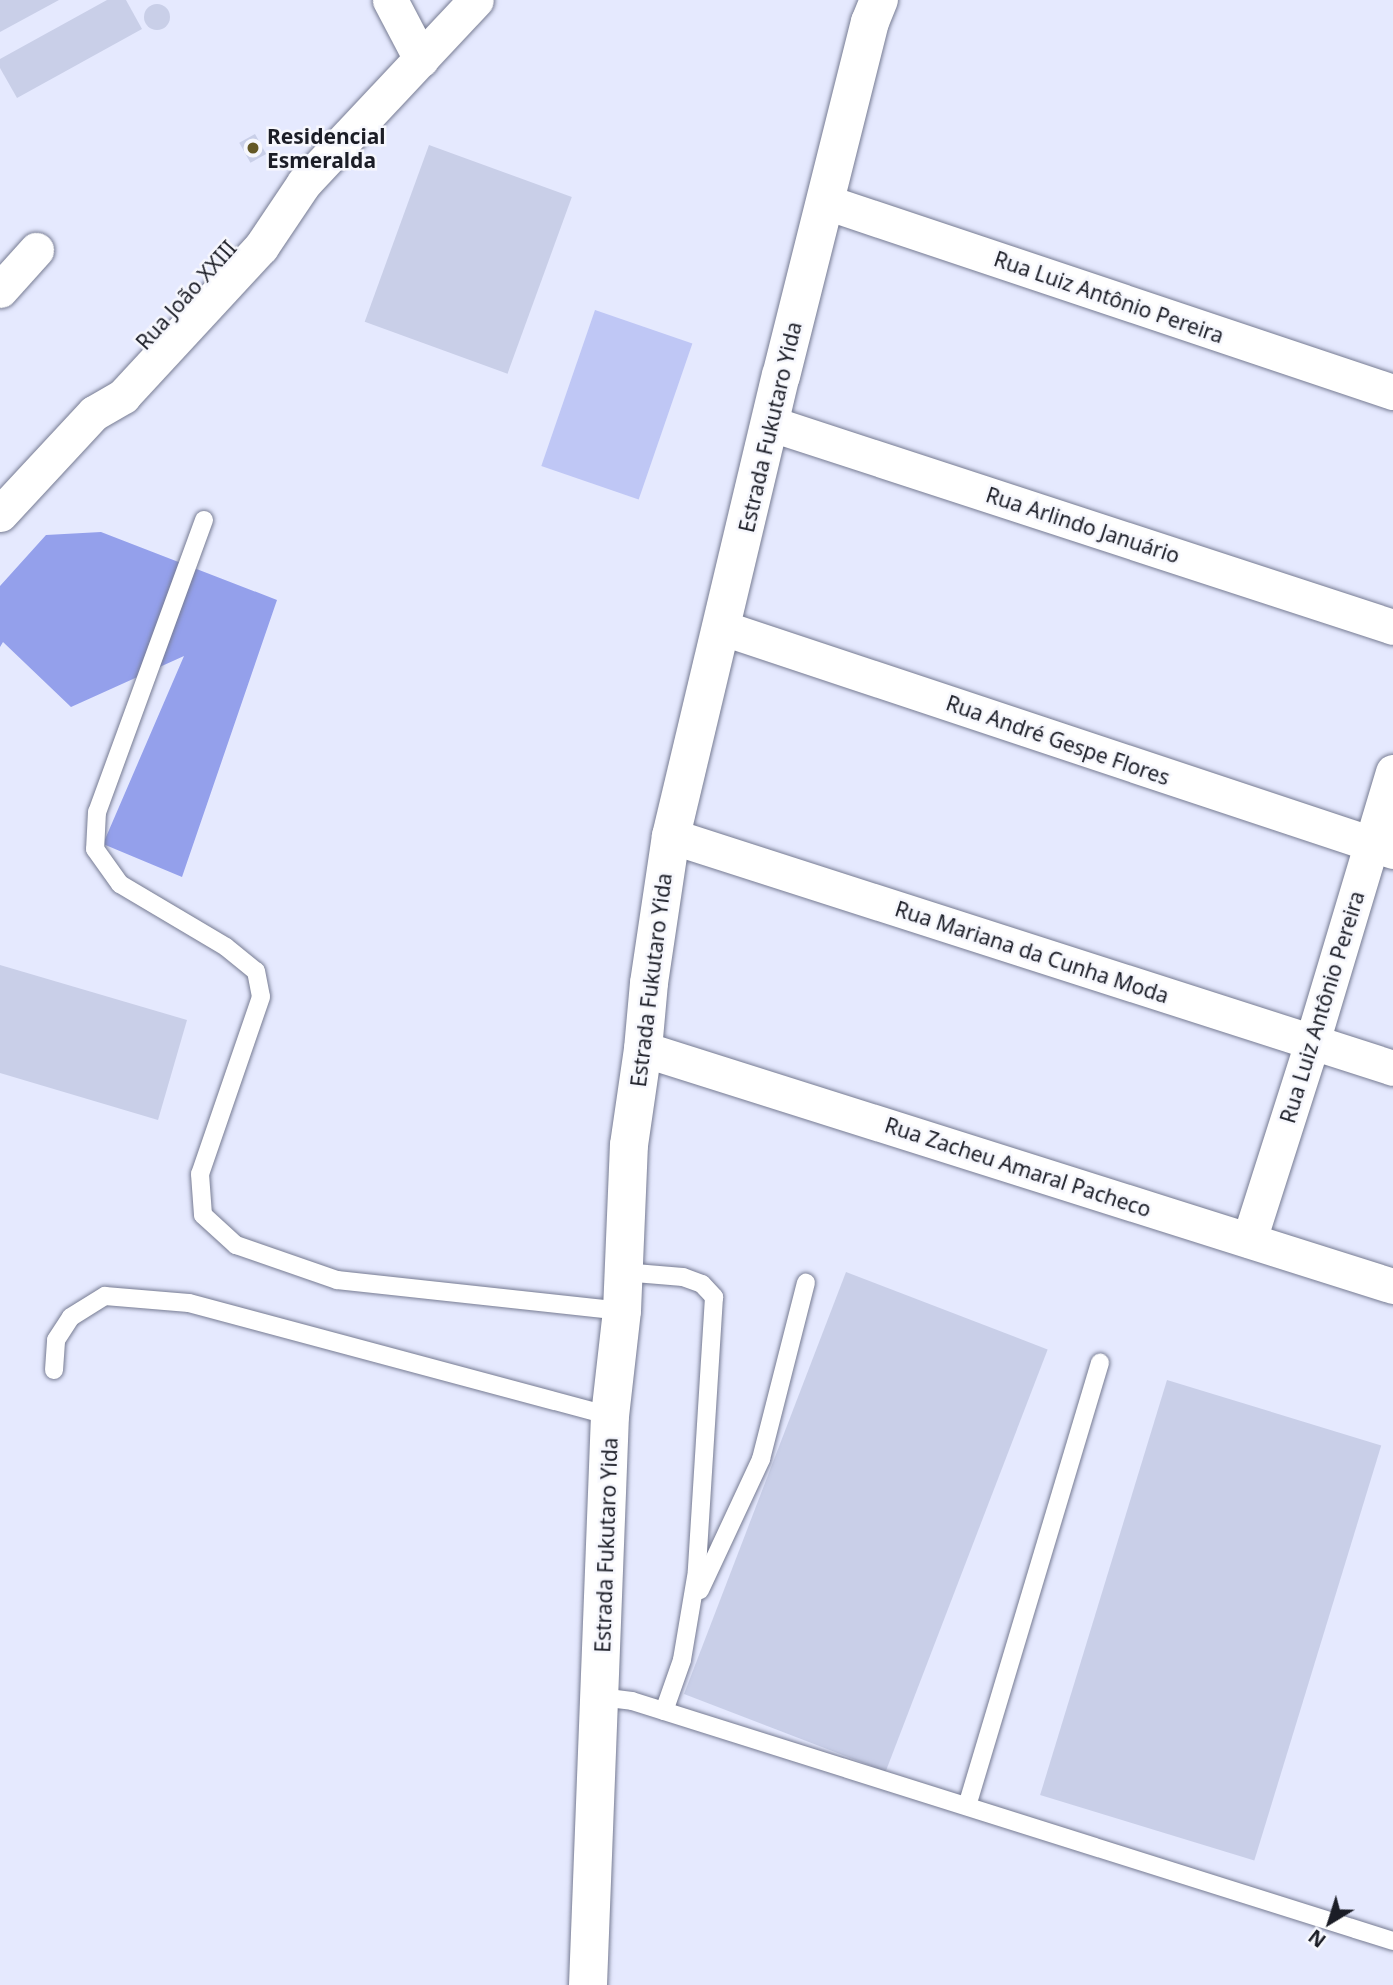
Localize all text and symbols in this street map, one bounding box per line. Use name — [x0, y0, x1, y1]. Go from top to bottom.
place label: Residencial Esmeralda — [267, 123, 386, 173]
marker: Residencial Esmeralda — [245, 140, 261, 156]
street label: Rua João XXIII — [131, 235, 241, 355]
street label: Rua Luiz Antônio Pereira — [991, 246, 1227, 348]
street label: Estrada Fukutaro Yida — [734, 319, 806, 535]
street label: Rua Arlindo Januário — [983, 482, 1183, 568]
street label: Rua André Gespe Flores — [943, 690, 1173, 790]
street label: Estrada Fukutaro Yida — [625, 872, 677, 1088]
street label: Rua Luiz Antônio Pereira — [1275, 888, 1369, 1126]
street label: Rua Mariana da Cunha Moda — [892, 896, 1172, 1008]
street label: Rua Zacheu Amaral Pacheco — [882, 1112, 1154, 1222]
street label: Estrada Fukutaro Yida — [590, 1437, 622, 1653]
north arrow — [1295, 1887, 1365, 1957]
text: N — [1303, 1924, 1331, 1954]

